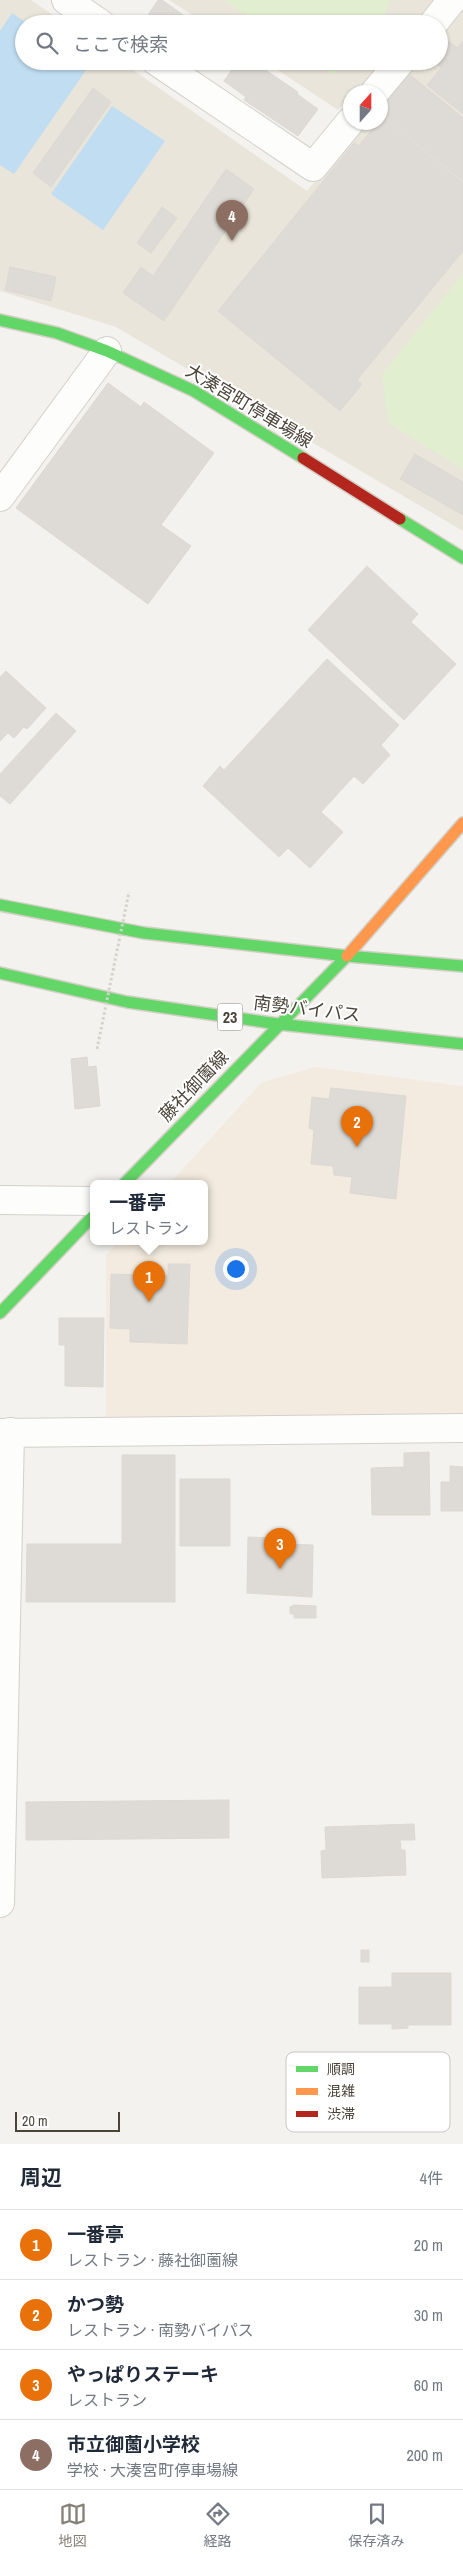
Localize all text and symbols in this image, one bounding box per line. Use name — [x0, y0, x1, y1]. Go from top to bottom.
search box — [15, 15, 448, 70]
icon: search — [33, 29, 61, 57]
text: ここで検索 — [73, 31, 168, 57]
north arrow — [343, 85, 388, 130]
pin: 4 — [216, 200, 248, 241]
street label: 大湊宮町停車場線 — [181, 358, 317, 453]
street label: 南勢バイパス — [252, 990, 362, 1027]
road number: 23 — [218, 1004, 242, 1030]
street label: 藤社御薗線 — [153, 1045, 234, 1127]
pin: 2 — [341, 1106, 373, 1147]
popup — [90, 1180, 208, 1245]
text: 一番亭 — [109, 1189, 166, 1215]
text: レストラン — [109, 1217, 189, 1239]
your location — [223, 1256, 249, 1282]
pin: 1 — [133, 1261, 165, 1302]
pin: 3 — [264, 1528, 296, 1569]
legend — [286, 2052, 450, 2132]
text: 順調 — [327, 2060, 355, 2078]
text: 混雑 — [327, 2082, 355, 2100]
text: 渋滞 — [327, 2105, 355, 2123]
scale bar — [15, 2109, 120, 2132]
text: 20 m — [22, 2112, 48, 2130]
text: 周辺 — [20, 2163, 62, 2192]
text: 4件 — [420, 2167, 443, 2189]
text: 一番亭 — [67, 2221, 124, 2247]
text: 1 — [32, 2234, 40, 2256]
text: 20 m — [414, 2234, 443, 2256]
text: レストラン · 藤社御薗線 — [67, 2249, 238, 2271]
text: かつ勢 — [67, 2291, 124, 2317]
text: 2 — [32, 2304, 40, 2326]
text: 30 m — [414, 2304, 443, 2326]
text: レストラン · 南勢バイパス — [67, 2319, 254, 2341]
text: やっぱりステーキ — [67, 2361, 219, 2387]
text: 3 — [32, 2374, 40, 2396]
text: 60 m — [414, 2374, 443, 2396]
text: レストラン — [67, 2389, 147, 2411]
text: 市立御薗小学校 — [67, 2431, 200, 2457]
text: 4 — [32, 2444, 40, 2466]
text: 200 m — [407, 2444, 443, 2466]
text: 学校 · 大湊宮町停車場線 — [67, 2459, 238, 2481]
tab: 地図 — [59, 2500, 87, 2550]
tab: 経路 — [204, 2500, 232, 2550]
tab: 保存済み — [349, 2500, 405, 2550]

